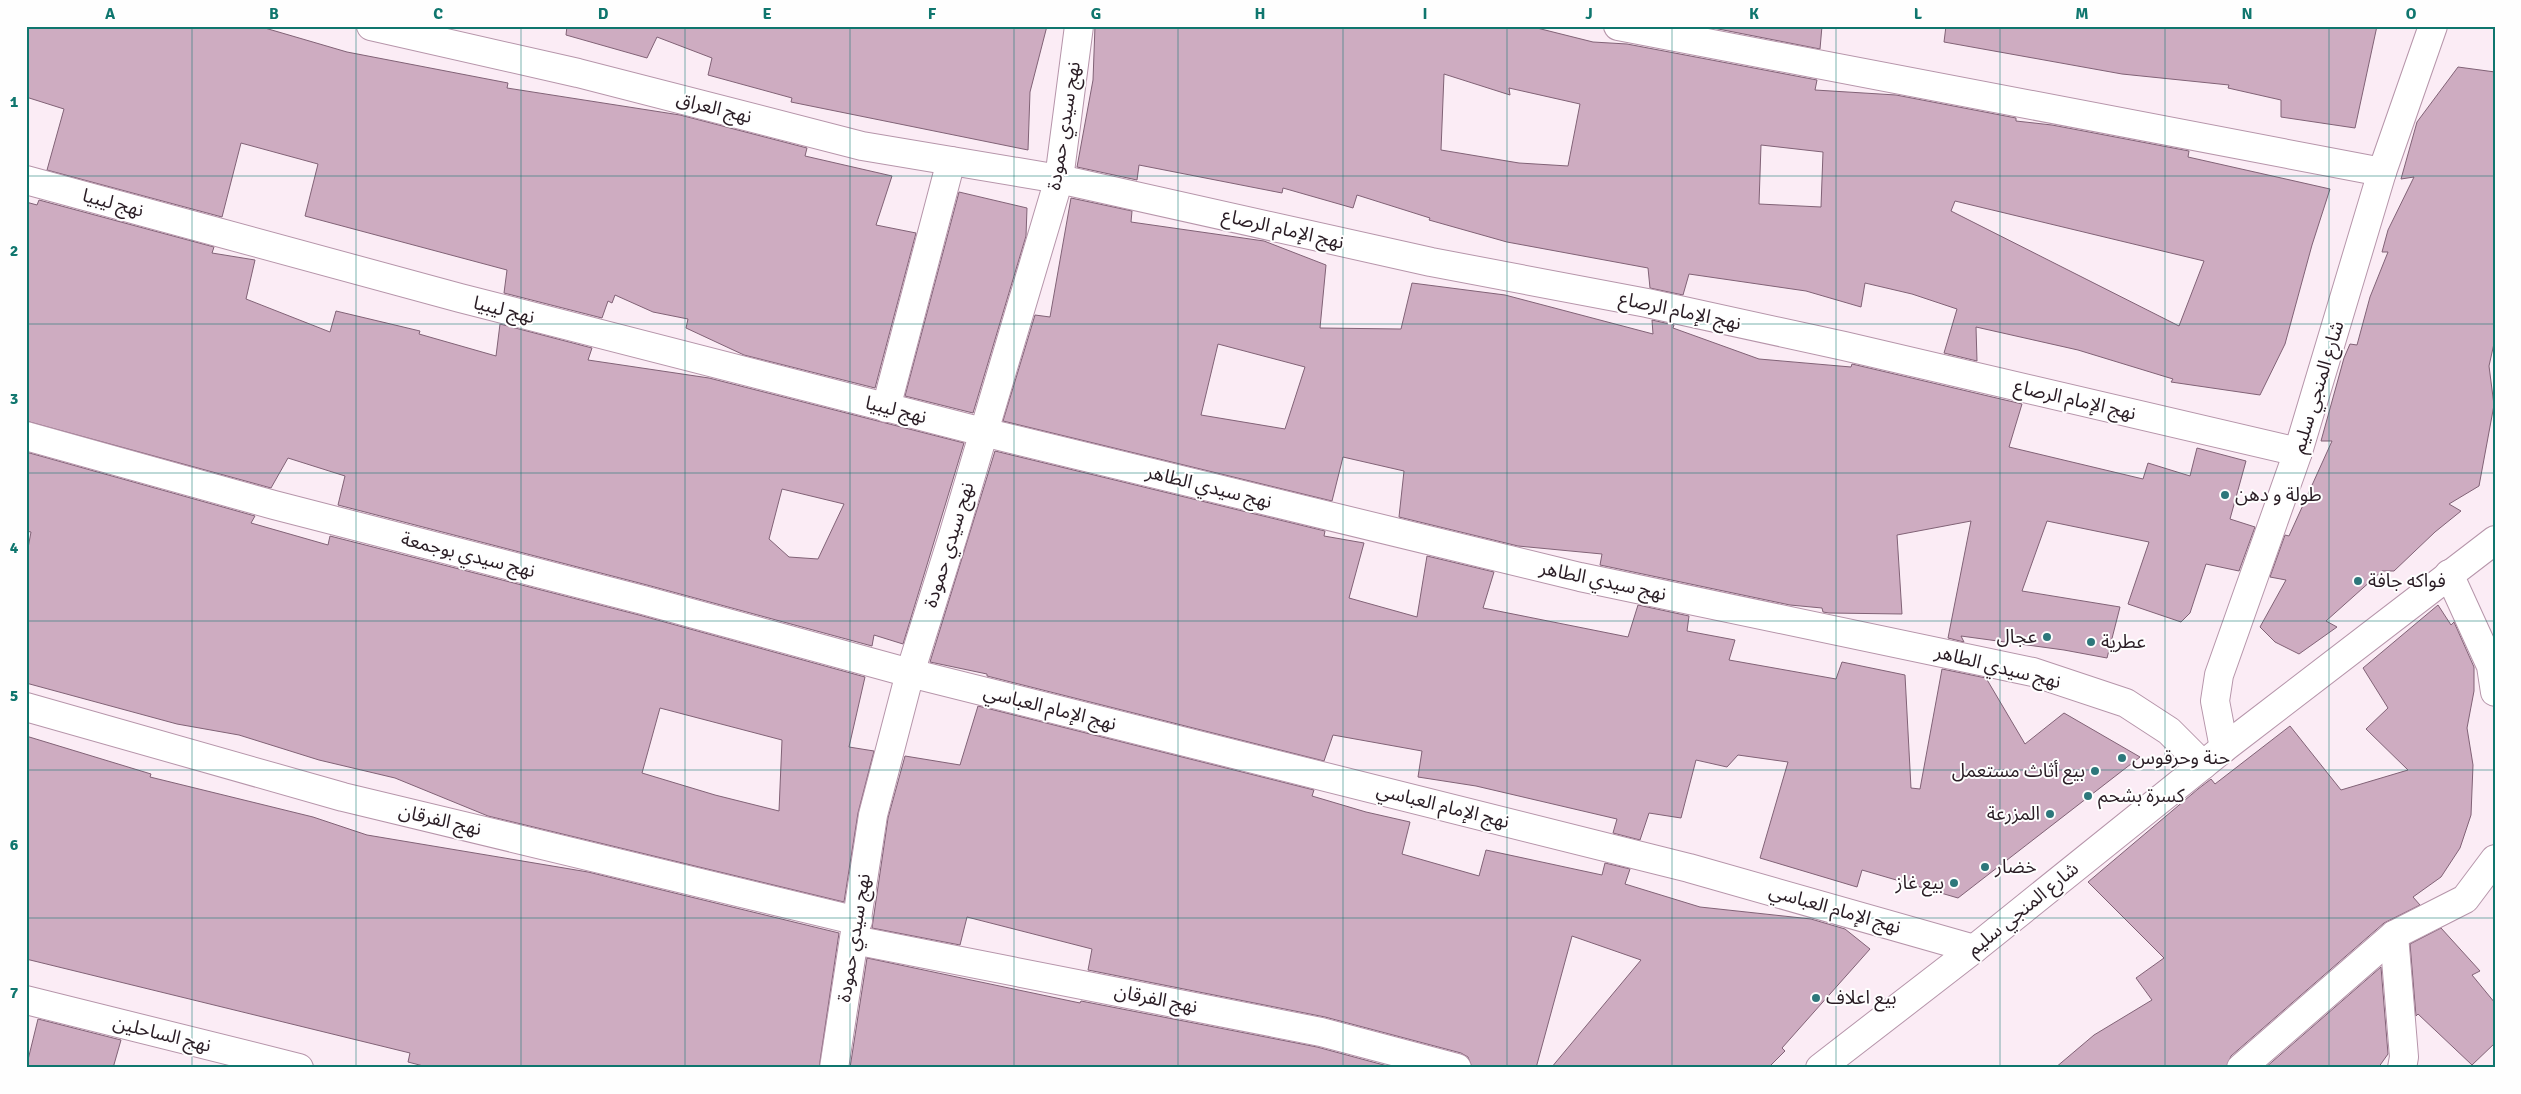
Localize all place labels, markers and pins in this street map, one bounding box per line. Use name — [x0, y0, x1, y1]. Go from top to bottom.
place label: طولة و دهن — [2235, 483, 2322, 507]
marker: طولة و دهن — [2219, 489, 2231, 501]
place label: فواكه جافة — [2368, 569, 2446, 593]
marker: فواكه جافة — [2352, 575, 2364, 587]
place label: عجال — [1997, 625, 2037, 649]
place label: عطرية — [2101, 630, 2146, 654]
marker: عجال — [2041, 631, 2053, 643]
marker: عطرية — [2085, 636, 2097, 648]
place label: حنة وحرقوس — [2132, 746, 2230, 770]
marker: حنة وحرقوس — [2116, 752, 2128, 764]
place label: بيع أثاث مستعمل — [1952, 759, 2085, 785]
marker: بيع أثاث مستعمل — [2089, 765, 2101, 777]
place label: كسرة بشحم — [2098, 784, 2186, 810]
marker: كسرة بشحم — [2082, 790, 2094, 802]
place label: المزرعة — [1987, 802, 2040, 826]
marker: المزرعة — [2044, 808, 2056, 820]
place label: خضار — [1994, 855, 2037, 879]
marker: خضار — [1979, 861, 1991, 873]
place label: بيع غاز — [1894, 871, 1944, 897]
marker: بيع غاز — [1948, 877, 1960, 889]
place label: بيع اعلاف — [1826, 986, 1897, 1012]
marker: بيع اعلاف — [1810, 992, 1822, 1004]

